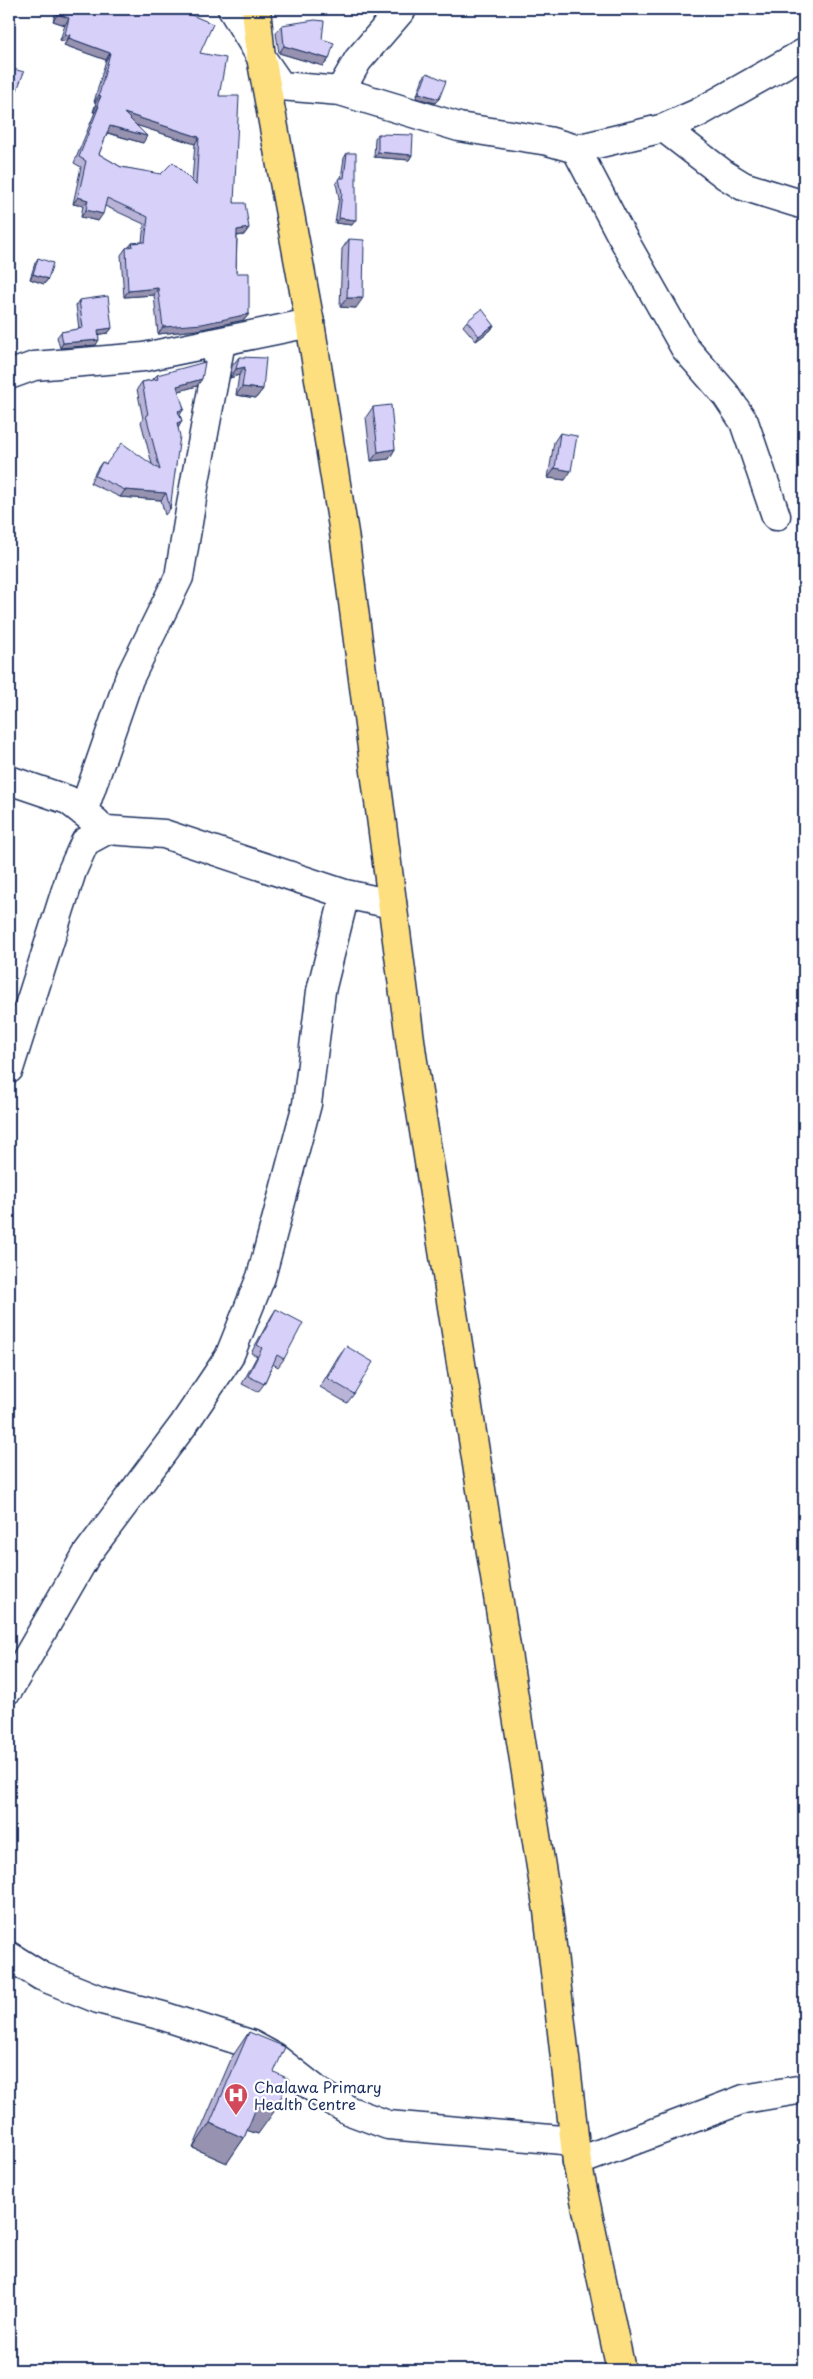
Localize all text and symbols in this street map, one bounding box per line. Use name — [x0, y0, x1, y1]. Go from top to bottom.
place label: Chalawa Primary Health Centre — [254, 2075, 382, 2115]
hospital icon: Chalawa Primary Health Centre — [223, 2082, 249, 2116]

